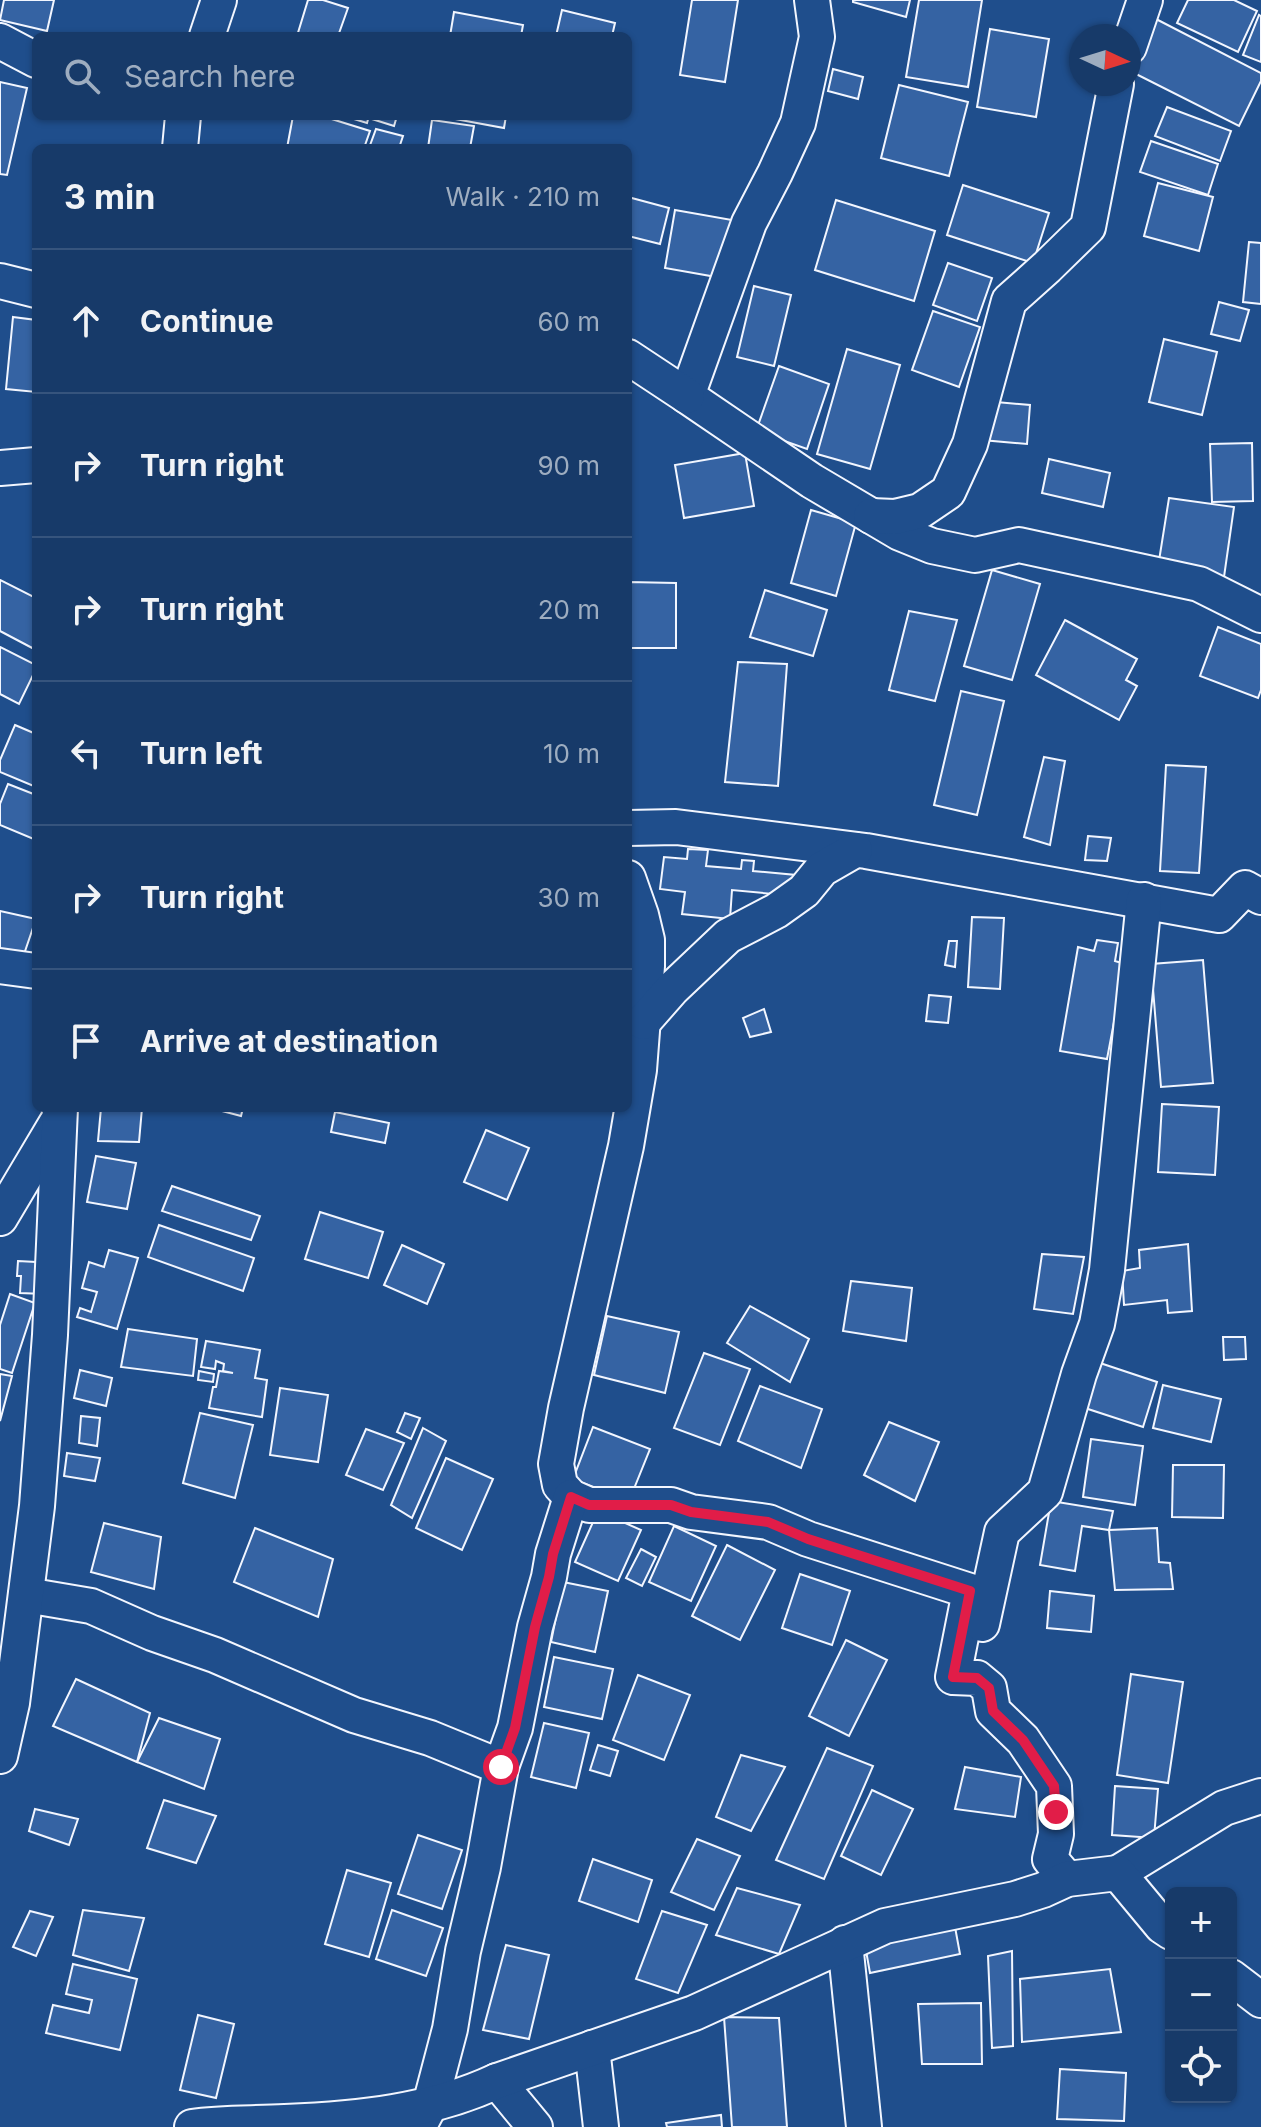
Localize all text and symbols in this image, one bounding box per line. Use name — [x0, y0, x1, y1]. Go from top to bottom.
north arrow — [1069, 24, 1141, 96]
search box — [32, 32, 632, 120]
icon: search — [60, 54, 104, 98]
text: Search here — [124, 58, 296, 94]
text: 3 min — [64, 176, 155, 217]
text: Walk · 210 m — [445, 181, 600, 212]
icon: ahead — [64, 299, 108, 343]
text: Continue — [140, 303, 274, 339]
text: 60 m — [537, 306, 600, 337]
icon: right — [64, 443, 108, 487]
text: Turn right — [140, 447, 284, 483]
text: 90 m — [537, 450, 600, 481]
icon: right — [64, 587, 108, 631]
text: Turn right — [140, 591, 284, 627]
text: 20 m — [538, 594, 600, 625]
icon: left — [64, 731, 108, 775]
text: Turn left — [140, 735, 262, 771]
text: 10 m — [543, 738, 600, 769]
icon: right — [64, 875, 108, 919]
text: Turn right — [140, 879, 284, 915]
text: 30 m — [537, 882, 600, 913]
icon: arrive — [64, 1019, 108, 1063]
text: Arrive at destination — [140, 1023, 438, 1059]
route start — [483, 1749, 519, 1785]
route end — [1038, 1794, 1074, 1830]
map controls — [1165, 1887, 1237, 2103]
button: + — [1165, 1887, 1237, 1959]
button: − — [1165, 1959, 1237, 2031]
button: locate — [1165, 2031, 1237, 2103]

